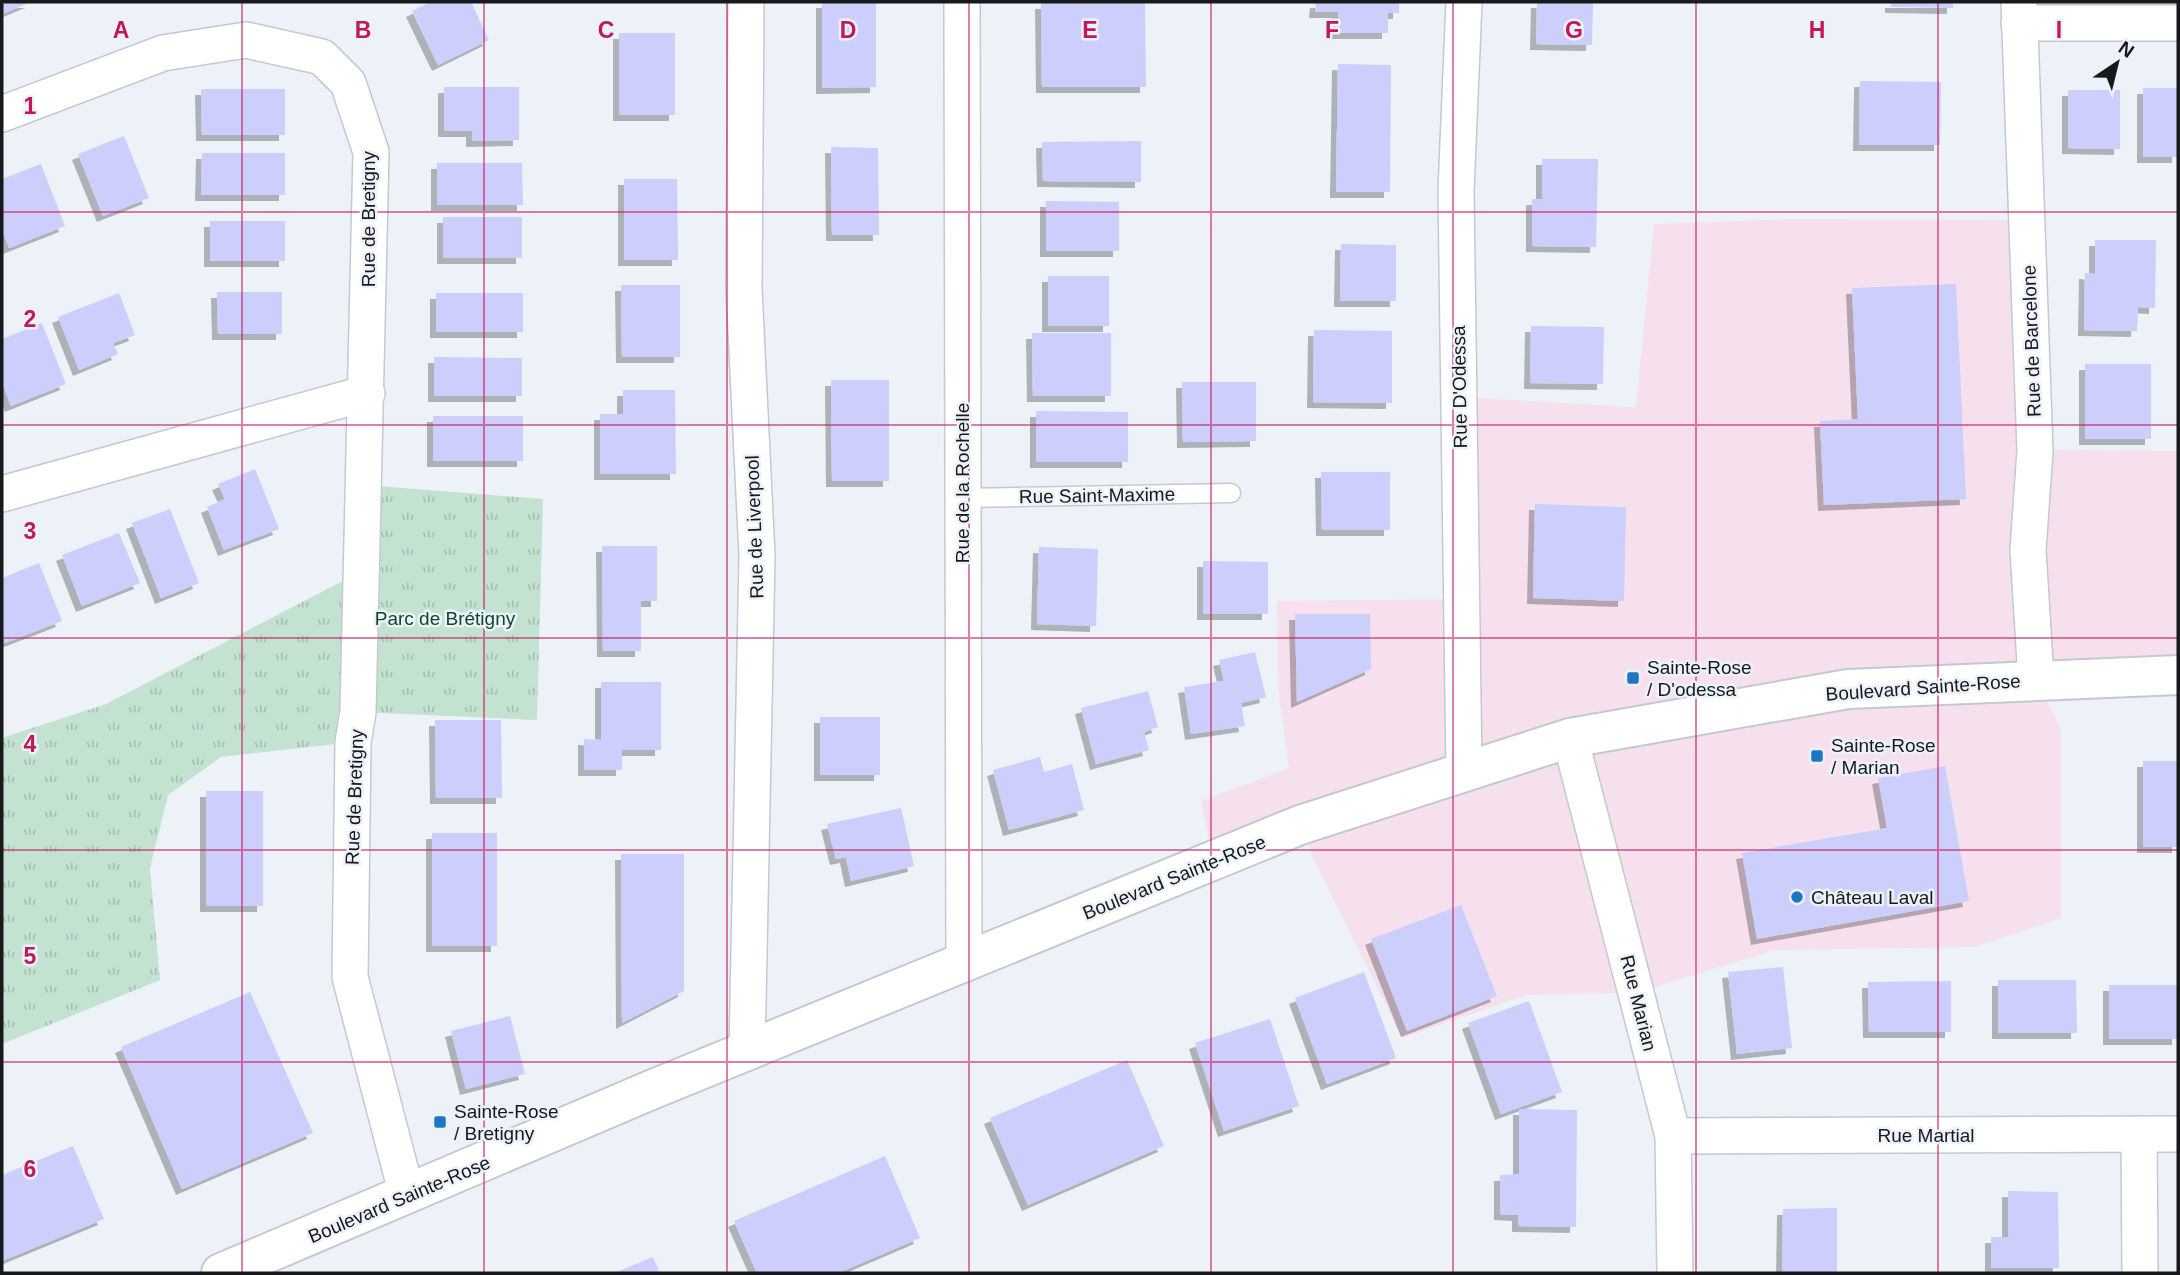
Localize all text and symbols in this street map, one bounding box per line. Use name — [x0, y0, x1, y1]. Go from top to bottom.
text: A — [113, 17, 129, 43]
text: B — [355, 17, 371, 43]
text: C — [598, 17, 614, 43]
text: D — [840, 17, 856, 43]
text: E — [1082, 17, 1098, 43]
text: F — [1325, 17, 1339, 43]
text: G — [1565, 17, 1583, 43]
text: H — [1809, 17, 1825, 43]
text: I — [2056, 17, 2062, 43]
north arrow — [2082, 28, 2152, 98]
text: N — [2115, 37, 2138, 62]
text: 1 — [24, 93, 37, 119]
street label: Rue de Bretigny — [358, 150, 379, 287]
street label: Rue de Barcelone — [2018, 265, 2045, 417]
text: 2 — [24, 306, 36, 332]
street label: Rue D'Odessa — [1448, 325, 1471, 449]
street label: Rue de la Rochelle — [952, 403, 973, 563]
street label: Rue de Liverpool — [741, 455, 768, 599]
street label: Rue Saint-Maxime — [1019, 484, 1175, 507]
text: 3 — [24, 518, 36, 544]
park label: Parc de Brétigny — [375, 608, 516, 629]
place label: Sainte-Rose / D'odessa — [1647, 657, 1752, 700]
marker: Sainte-Rose / D'odessa — [1625, 670, 1641, 686]
street label: Boulevard Sainte-Rose — [1825, 670, 2021, 705]
street label: Rue de Bretigny — [342, 728, 367, 865]
text: 4 — [24, 731, 37, 757]
place label: Sainte-Rose / Marian — [1831, 735, 1936, 778]
marker: Sainte-Rose / Marian — [1809, 748, 1825, 764]
street label: Boulevard Sainte-Rose — [1080, 831, 1269, 924]
place label: Château Laval — [1811, 887, 1934, 908]
marker: Château Laval — [1789, 889, 1805, 905]
text: 5 — [24, 943, 37, 969]
street label: Rue Marian — [1616, 953, 1661, 1053]
place label: Sainte-Rose / Bretigny — [454, 1101, 559, 1144]
marker: Sainte-Rose / Bretigny — [432, 1114, 448, 1130]
street label: Rue Martial — [1877, 1125, 1975, 1146]
street label: Boulevard Sainte-Rose — [305, 1152, 493, 1247]
text: 6 — [24, 1156, 36, 1182]

